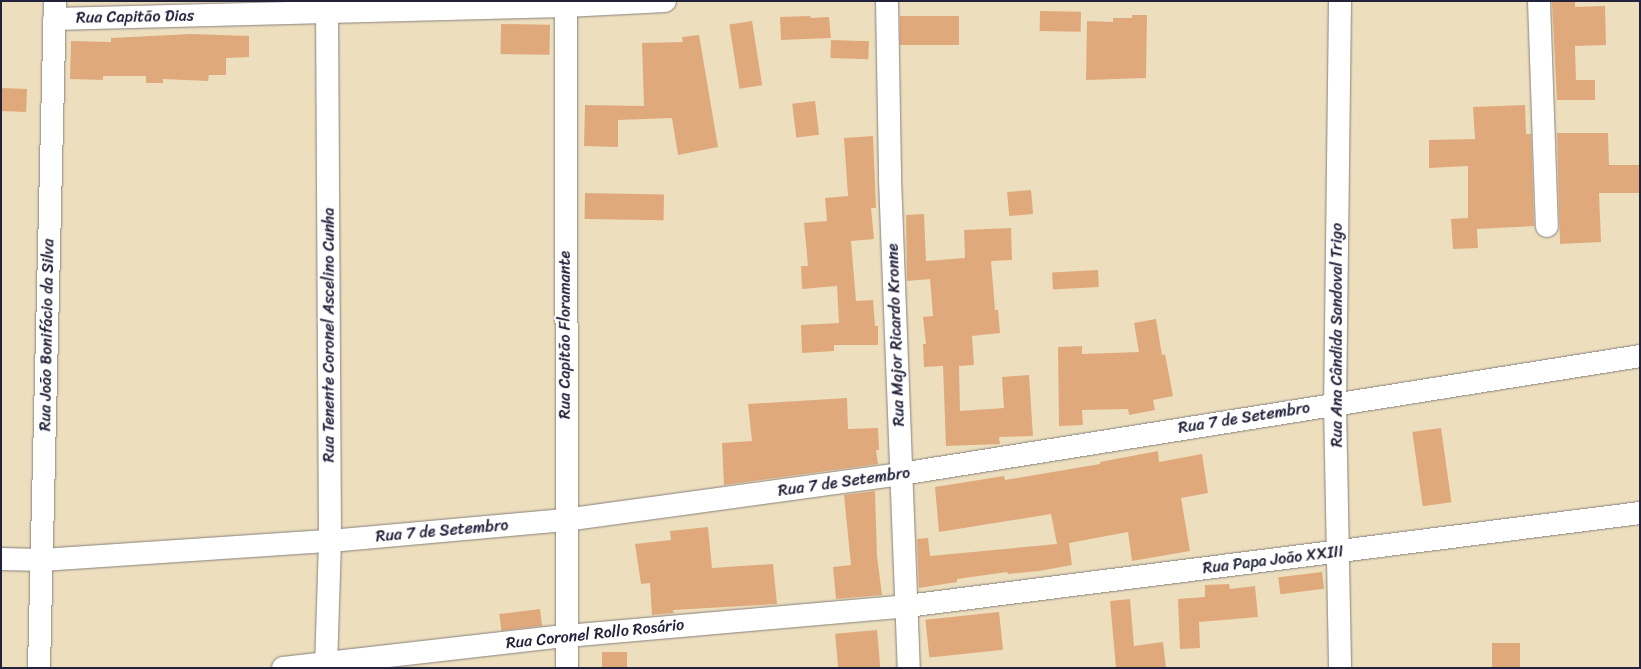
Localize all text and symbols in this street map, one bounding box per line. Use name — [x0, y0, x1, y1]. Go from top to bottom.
street label: Rua Capitão Dias — [76, 6, 194, 28]
street label: Rua Tenente Coronel Ascelino Cunha — [319, 207, 339, 463]
street label: Rua Ana Cândida Sandoval Trigo — [1327, 223, 1347, 447]
street label: Rua João Bonifácio da Silva — [36, 239, 58, 431]
street label: Rua Major Ricardo Kronne — [883, 243, 909, 427]
street label: Rua Capitão Floramante — [555, 251, 575, 419]
street label: Rua 7 de Setembro — [1177, 398, 1311, 438]
street label: Rua 7 de Setembro — [777, 463, 911, 501]
street label: Rua 7 de Setembro — [375, 516, 509, 546]
street label: Rua Papa João XXIII — [1201, 542, 1345, 578]
street label: Rua Coronel Rollo Rosário — [505, 615, 685, 653]

